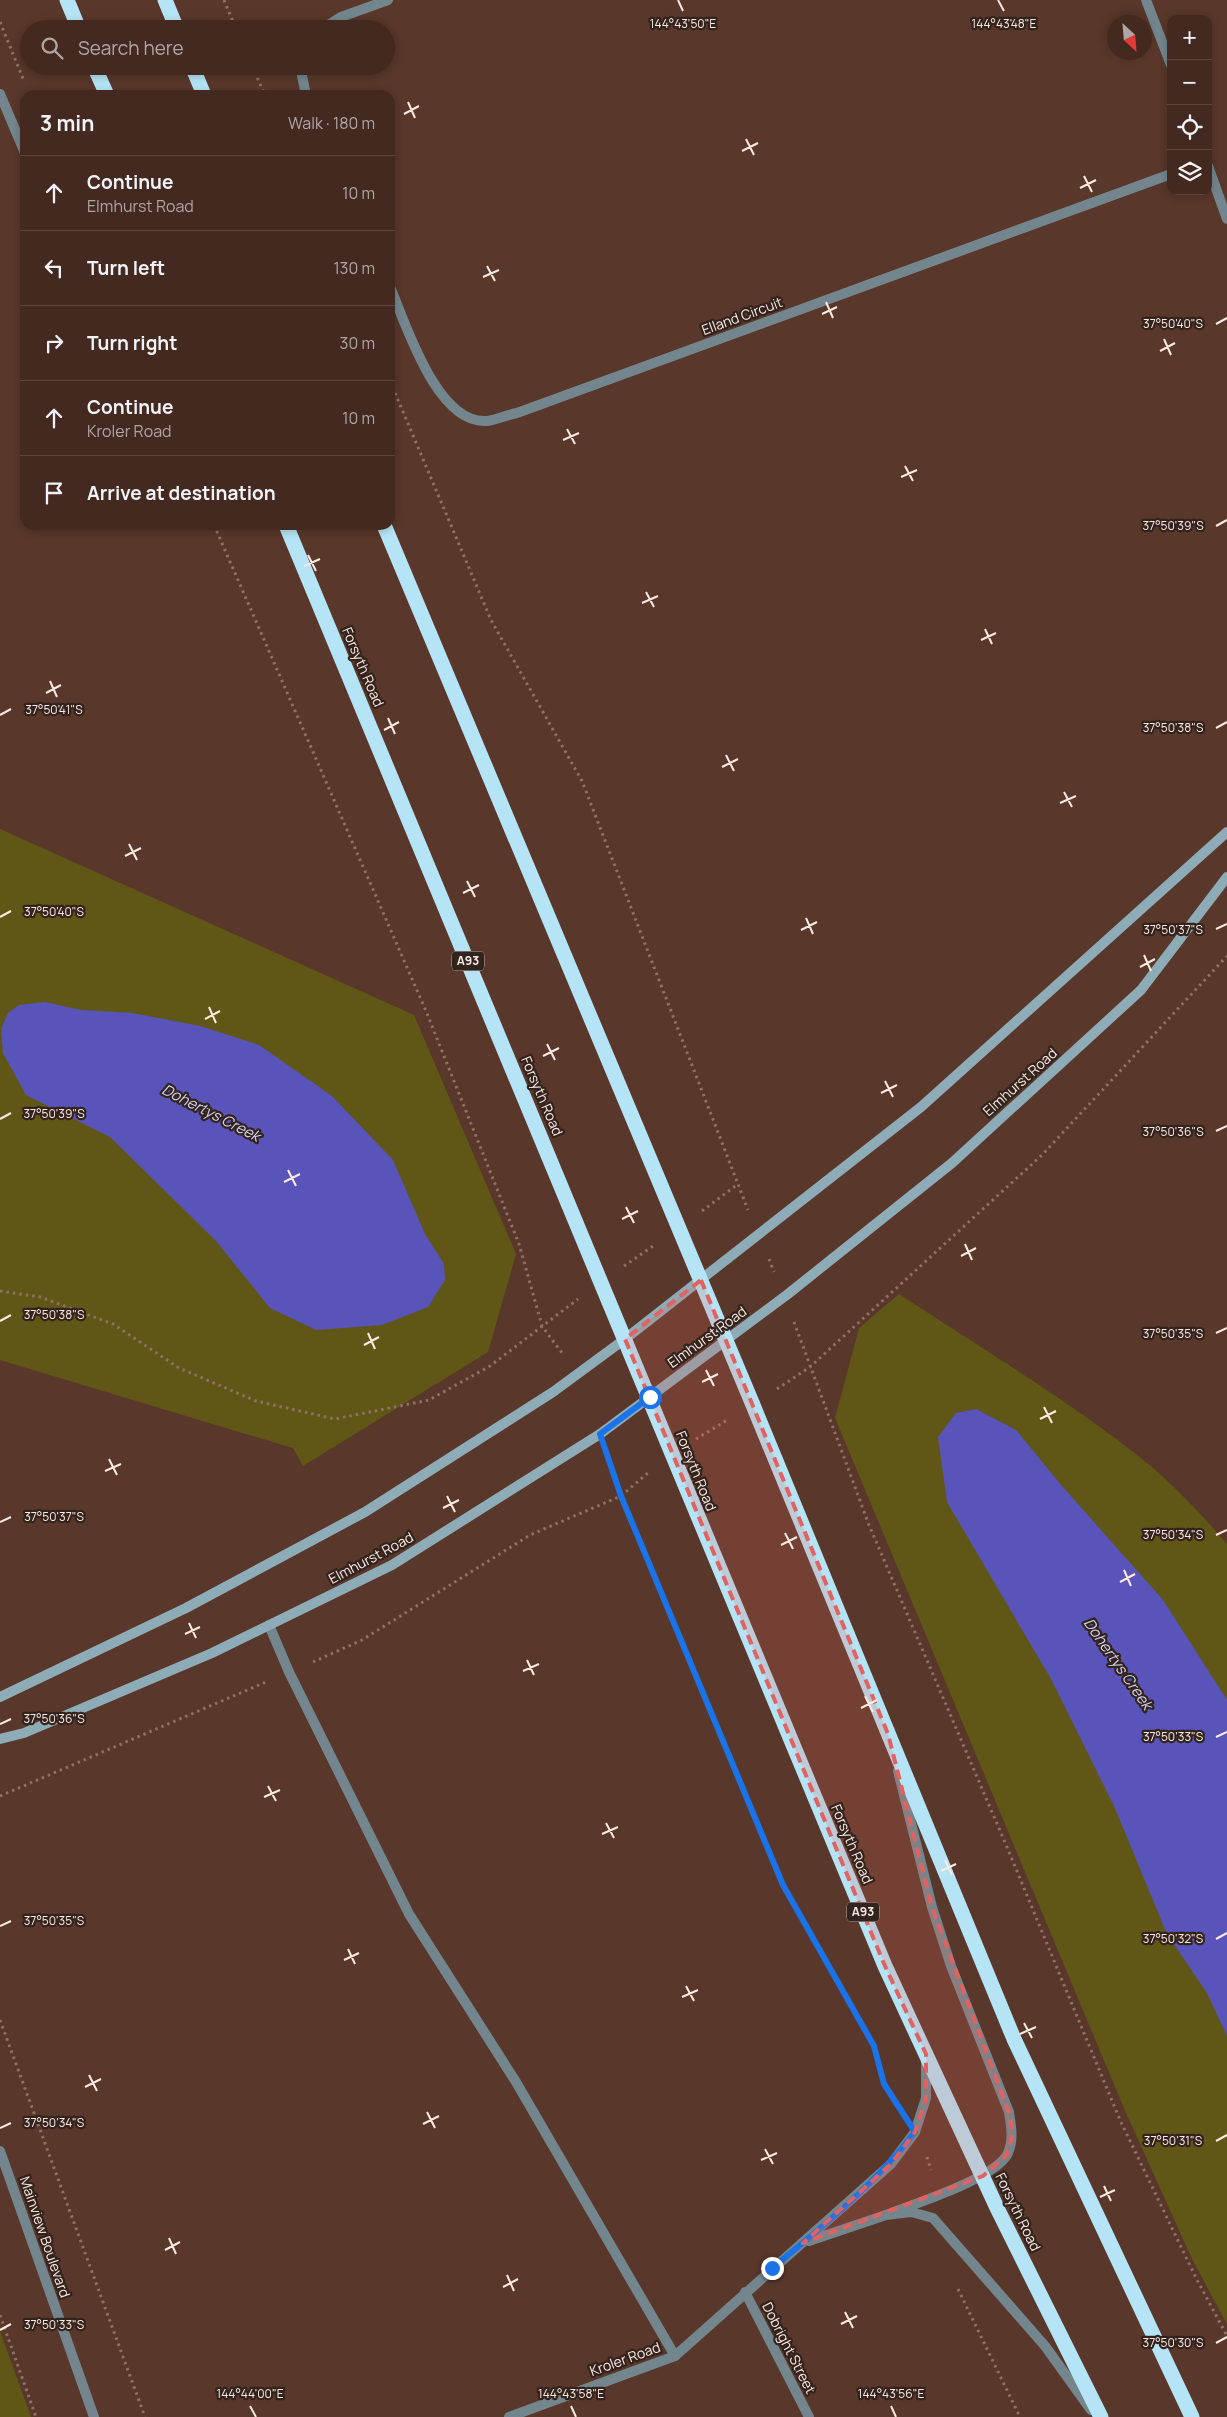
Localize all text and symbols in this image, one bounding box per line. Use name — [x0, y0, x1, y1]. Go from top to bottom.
text: 144°43'50"E — [650, 15, 716, 32]
text: 144°43'48"E — [972, 15, 1037, 32]
north arrow — [1107, 15, 1152, 60]
map controls — [1167, 15, 1212, 195]
button: + — [1167, 15, 1212, 60]
search box — [20, 20, 395, 75]
icon: search — [38, 34, 66, 62]
text: Search here — [78, 35, 184, 61]
button: − — [1167, 60, 1212, 105]
button: locate — [1167, 105, 1212, 150]
text: 3 min — [40, 109, 94, 137]
text: Walk · 180 m — [288, 112, 375, 134]
button: layers — [1167, 150, 1212, 195]
text: Continue — [87, 169, 173, 195]
icon: ahead — [40, 179, 68, 207]
text: 10 m — [342, 182, 375, 204]
text: Elmhurst Road — [87, 195, 194, 217]
icon: left — [40, 254, 68, 282]
text: Turn left — [87, 255, 165, 281]
text: 130 m — [333, 257, 375, 279]
street label: Elland Circuit — [699, 292, 785, 339]
text: 37°50'40"S — [1143, 315, 1203, 332]
icon: right — [40, 329, 68, 357]
text: Turn right — [87, 330, 177, 356]
text: 30 m — [340, 332, 375, 354]
text: Continue — [87, 394, 173, 420]
icon: ahead — [40, 404, 68, 432]
text: 10 m — [342, 407, 375, 429]
text: Kroler Road — [87, 420, 172, 442]
icon: arrive — [40, 479, 68, 507]
text: Arrive at destination — [87, 480, 276, 506]
text: 37°50'39"S — [1142, 517, 1204, 534]
street label: Forsyth Road — [338, 624, 389, 710]
text: 37°50'41"S — [25, 701, 83, 718]
text: 37°50'38"S — [1143, 719, 1203, 736]
text: 37°50'40"S — [24, 903, 84, 920]
text: 37°50'37"S — [1143, 921, 1203, 938]
road number: A93 — [452, 951, 484, 970]
street label: Elmhurst Road — [979, 1043, 1061, 1120]
street label: Forsyth Road — [517, 1053, 568, 1139]
water label: Dohertys Creek — [159, 1079, 266, 1147]
text: 37°50'39"S — [23, 1105, 85, 1122]
text: 37°50'36"S — [1142, 1123, 1204, 1140]
street label: Elmhurst Road — [663, 1301, 750, 1372]
text: 37°50'38"S — [24, 1306, 84, 1323]
text: 37°50'35"S — [1143, 1325, 1203, 1342]
route start — [639, 1386, 662, 1409]
street label: Forsyth Road — [672, 1428, 721, 1514]
text: 37°50'37"S — [24, 1508, 84, 1525]
text: 37°50'34"S — [1143, 1526, 1203, 1543]
street label: Elmhurst Road — [325, 1527, 416, 1588]
water label: Dohertys Creek — [1079, 1614, 1159, 1716]
text: 37°50'36"S — [23, 1710, 85, 1727]
text: 37°50'33"S — [1143, 1728, 1203, 1745]
street label: Forsyth Road — [827, 1801, 878, 1887]
road number: A93 — [847, 1902, 879, 1921]
text: 37°50'35"S — [24, 1912, 84, 1929]
text: 37°50'32"S — [1143, 1930, 1203, 1947]
text: 37°50'34"S — [24, 2114, 84, 2131]
text: 37°50'31"S — [1144, 2132, 1202, 2149]
street label: Forsyth Road — [991, 2170, 1046, 2254]
street label: Mainview Boulevard — [16, 2174, 75, 2300]
route end — [761, 2257, 784, 2280]
street label: Dobright Street — [758, 2299, 821, 2397]
text: 37°50'33"S — [24, 2316, 84, 2333]
text: 37°50'30"S — [1143, 2334, 1203, 2351]
street label: Kroler Road — [587, 2337, 663, 2380]
text: 144°44'00"E — [216, 2385, 284, 2402]
text: 144°43'58"E — [538, 2385, 604, 2402]
text: 144°43'56"E — [858, 2385, 924, 2402]

